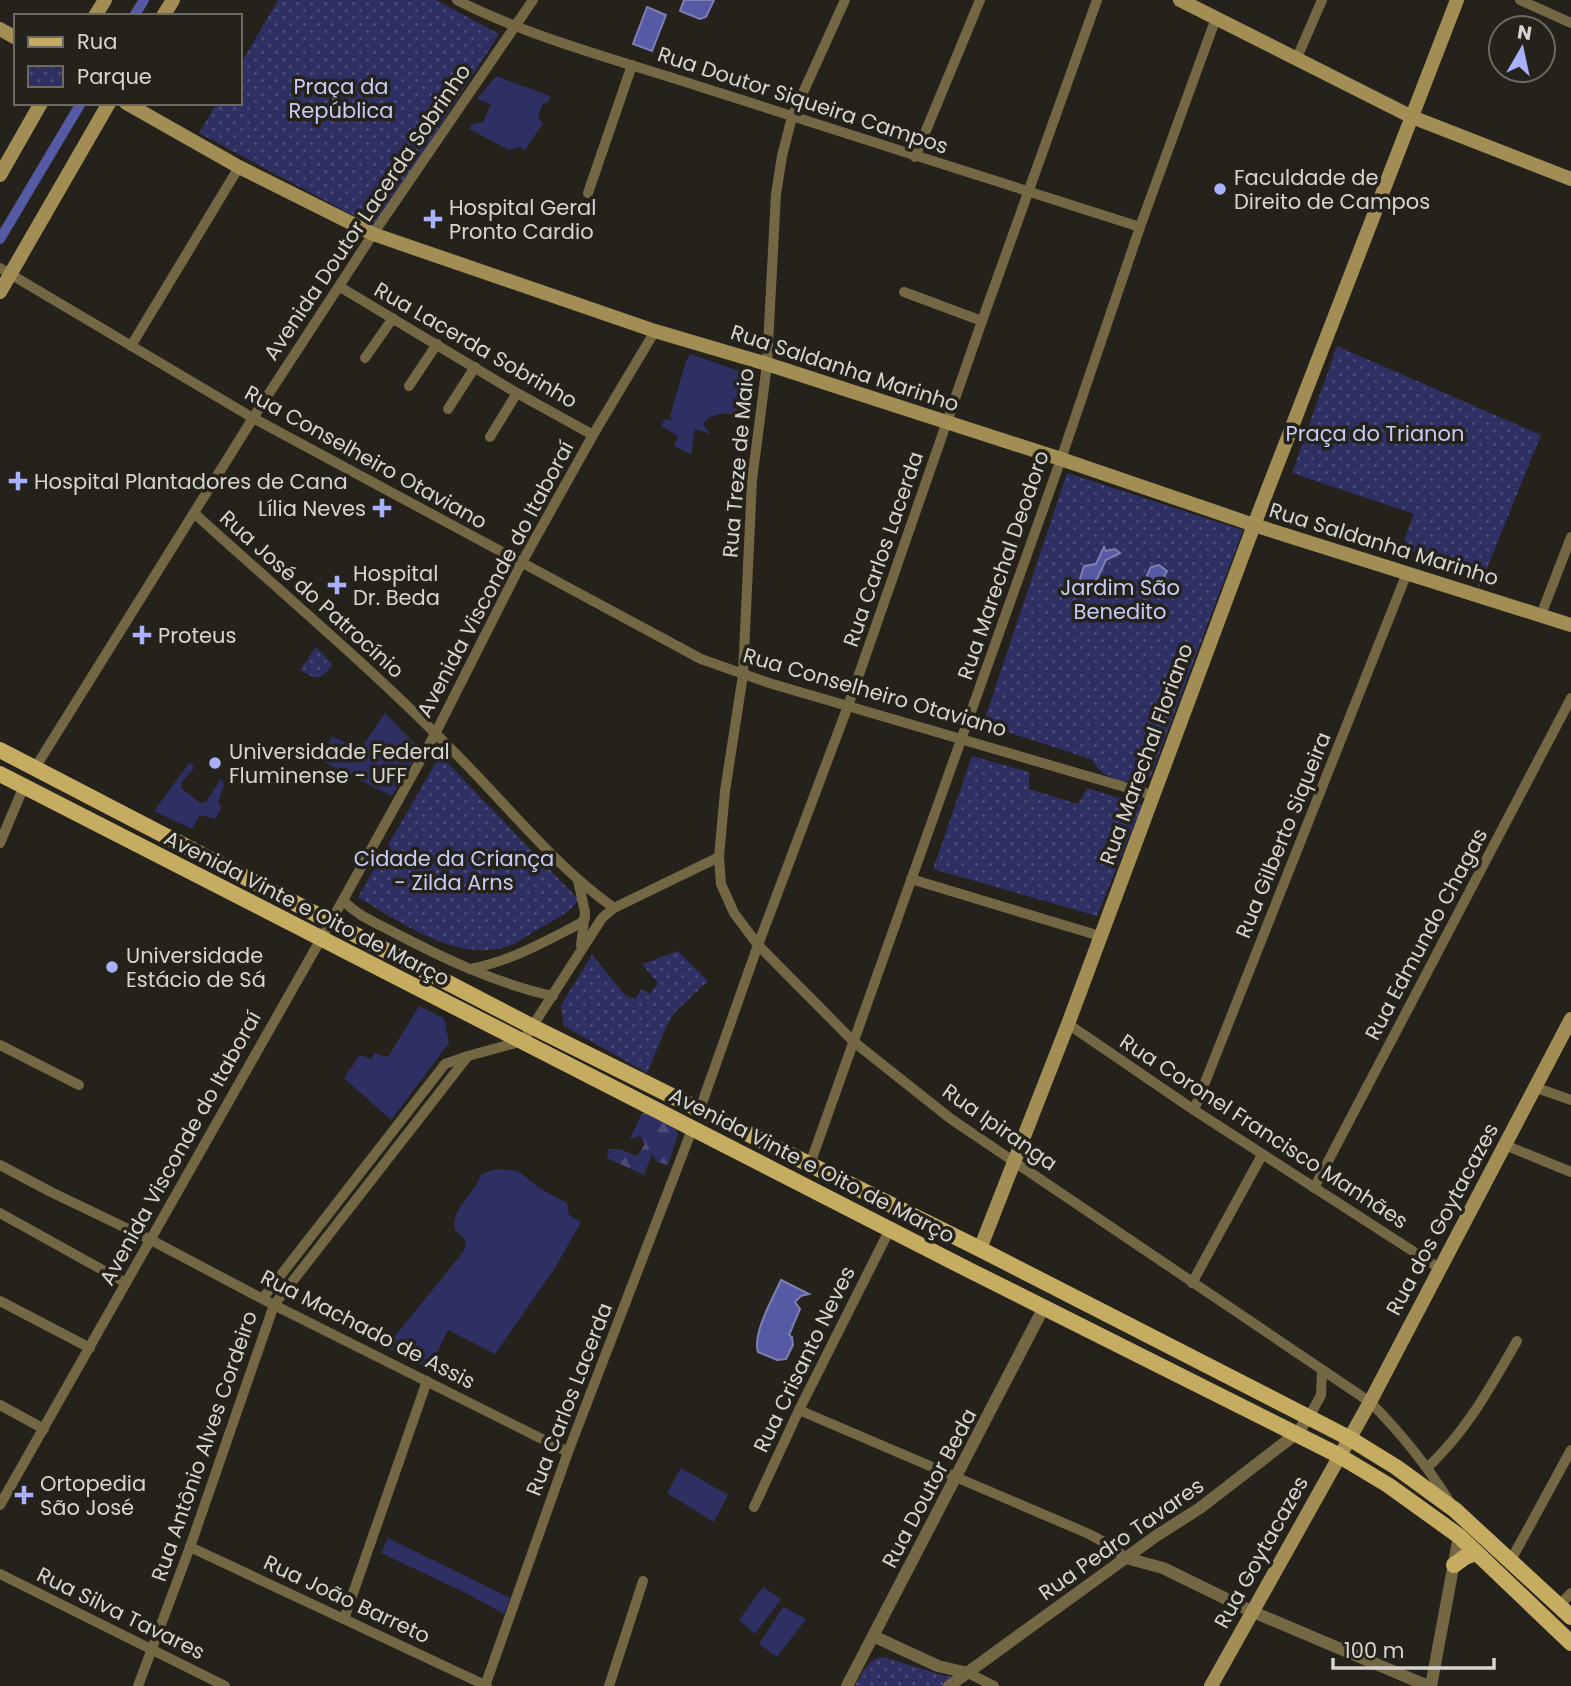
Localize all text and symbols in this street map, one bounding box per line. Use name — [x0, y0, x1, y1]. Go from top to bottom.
legend — [14, 14, 242, 105]
north arrow — [1487, 14, 1557, 84]
text: N — [1515, 18, 1534, 47]
text: Rua — [77, 27, 117, 56]
street label: Rua Doutor Siqueira Campos — [654, 39, 952, 161]
street label: Avenida Doutor Lacerda Sobrinho — [257, 58, 477, 366]
text: Parque — [77, 62, 152, 91]
park label: Praça da República — [289, 72, 393, 125]
place label: Faculdade de Direito de Campos — [1234, 163, 1430, 216]
marker: Faculdade de Direito de Campos — [1212, 181, 1228, 197]
place label: Hospital Geral Pronto Cardio — [449, 193, 596, 246]
marker: Hospital Geral Pronto Cardio — [423, 209, 443, 229]
street label: Rua Lacerda Sobrinho — [369, 275, 583, 415]
street label: Rua Saldanha Marinho — [727, 317, 963, 419]
street label: Rua Treze de Maio — [715, 367, 761, 559]
street label: Rua Conselheiro Otaviano — [240, 378, 492, 536]
park label: Praça do Trianon — [1286, 419, 1464, 448]
street label: Avenida Visconde do Itaboraí — [410, 436, 580, 722]
street label: Rua Marechal Deodoro — [950, 447, 1056, 683]
street label: Rua Carlos Lacerda — [836, 448, 930, 650]
place label: Hospital Plantadores de Cana — [34, 467, 348, 496]
marker: Hospital Plantadores de Cana — [8, 471, 28, 491]
place label: Lília Neves — [258, 494, 366, 523]
street label: Rua Saldanha Marinho — [1266, 495, 1502, 593]
marker: Lília Neves — [372, 498, 392, 518]
street label: Rua José do Patrocínio — [214, 503, 410, 685]
place label: Hospital Dr. Beda — [353, 559, 440, 612]
park label: Jardim São Benedito — [1060, 573, 1180, 626]
marker: Hospital Dr. Beda — [327, 575, 347, 595]
place label: Proteus — [158, 621, 237, 650]
marker: Proteus — [132, 625, 152, 645]
street label: Rua Marechal Floriano — [1092, 639, 1200, 869]
street label: Rua Conselheiro Otaviano — [740, 640, 1010, 744]
street label: Rua Gilberto Siqueira — [1228, 728, 1338, 942]
place label: Universidade Federal Fluminense - UFF — [229, 737, 450, 790]
marker: Universidade Federal Fluminense - UFF — [207, 755, 223, 771]
street label: Avenida Vinte e Oito de Março — [159, 823, 455, 993]
street label: Rua Edmundo Chagas — [1358, 823, 1494, 1045]
park label: Cidade da Criança - Zilda Arns — [354, 844, 554, 897]
place label: Universidade Estácio de Sá — [126, 941, 266, 994]
marker: Universidade Estácio de Sá — [104, 959, 120, 975]
street label: Avenida Visconde do Itaboraí — [92, 1006, 268, 1290]
street label: Rua Coronel Francisco Manhães — [1114, 1027, 1414, 1235]
street label: Rua Ipiranga — [937, 1077, 1063, 1177]
street label: Avenida Vinte e Oito de Março — [664, 1080, 960, 1250]
street label: Rua dos Goytacazes — [1379, 1118, 1505, 1320]
street label: Rua Crisanto Neves — [746, 1261, 862, 1457]
street label: Rua Machado de Assis — [256, 1262, 480, 1396]
street label: Rua Carlos Lacerda — [519, 1298, 619, 1500]
street label: Rua Antônio Alves Cordeiro — [144, 1307, 264, 1585]
street label: Rua Doutor Beda — [875, 1403, 983, 1573]
place label: Ortopedia São José — [40, 1469, 146, 1522]
street label: Rua Pedro Tavares — [1033, 1471, 1209, 1607]
street label: Rua Goytacazes — [1207, 1471, 1315, 1633]
marker: Ortopedia São José — [14, 1485, 34, 1505]
street label: Rua João Barreto — [259, 1548, 435, 1650]
street label: Rua Silva Tavares — [32, 1560, 210, 1666]
scale bar — [1333, 1626, 1494, 1670]
text: 100 m — [1344, 1636, 1404, 1665]

